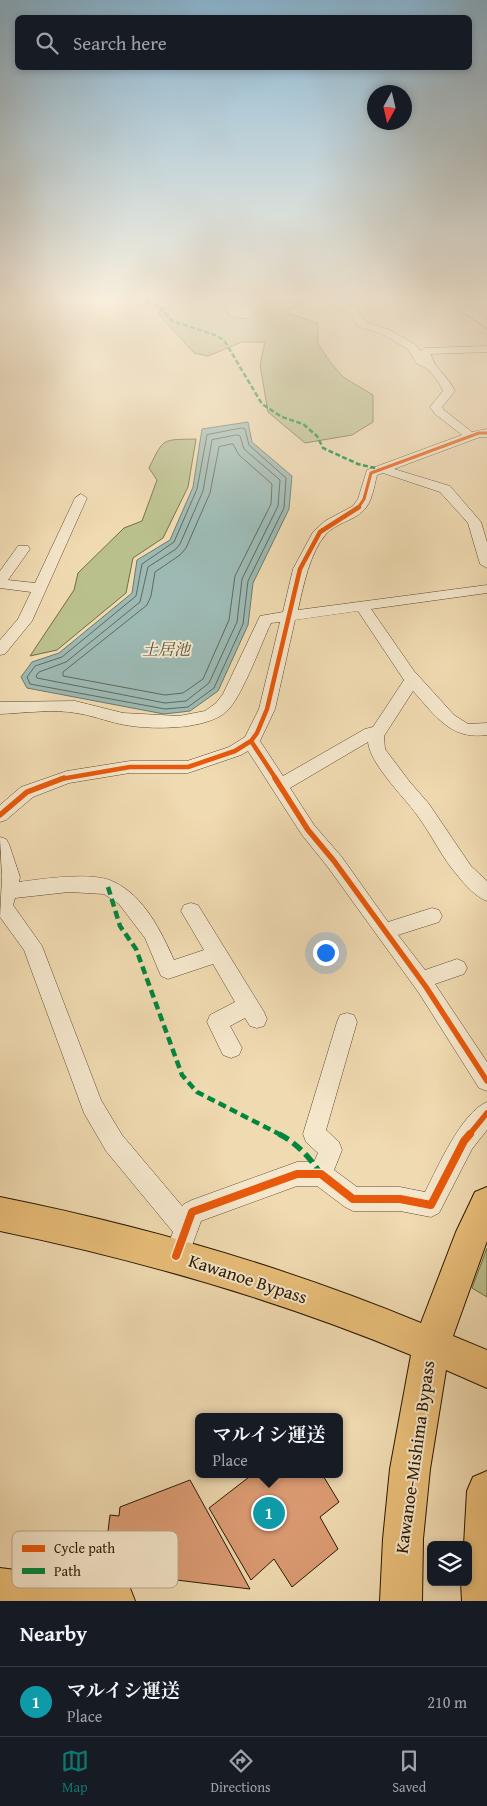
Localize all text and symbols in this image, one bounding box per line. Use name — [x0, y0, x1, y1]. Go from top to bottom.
search box — [15, 15, 472, 70]
icon: search — [33, 29, 61, 57]
text: Search here — [73, 29, 167, 57]
north arrow — [367, 85, 412, 130]
water label: 土居池 — [142, 637, 192, 661]
your location — [313, 940, 339, 966]
street label: Kawanoe Bypass — [185, 1247, 311, 1310]
street label: Kawanoe-Mishima Bypass — [388, 1359, 441, 1555]
popup — [195, 1413, 343, 1478]
text: マルイシ運送 — [212, 1420, 326, 1448]
text: Place — [212, 1448, 248, 1472]
pin: 1 — [253, 1494, 285, 1532]
legend — [12, 1531, 178, 1588]
text: Cycle path — [54, 1538, 115, 1558]
map controls — [427, 1541, 472, 1586]
button: layers — [427, 1541, 472, 1586]
text: Path — [54, 1561, 81, 1581]
text: Nearby — [20, 1618, 87, 1649]
text: マルイシ運送 — [67, 1676, 180, 1704]
text: 1 — [32, 1690, 40, 1714]
text: 210 m — [427, 1690, 467, 1714]
text: Place — [67, 1704, 102, 1728]
tab: Map — [61, 1747, 89, 1797]
tab: Directions — [210, 1747, 271, 1797]
tab: Saved — [392, 1747, 426, 1797]

